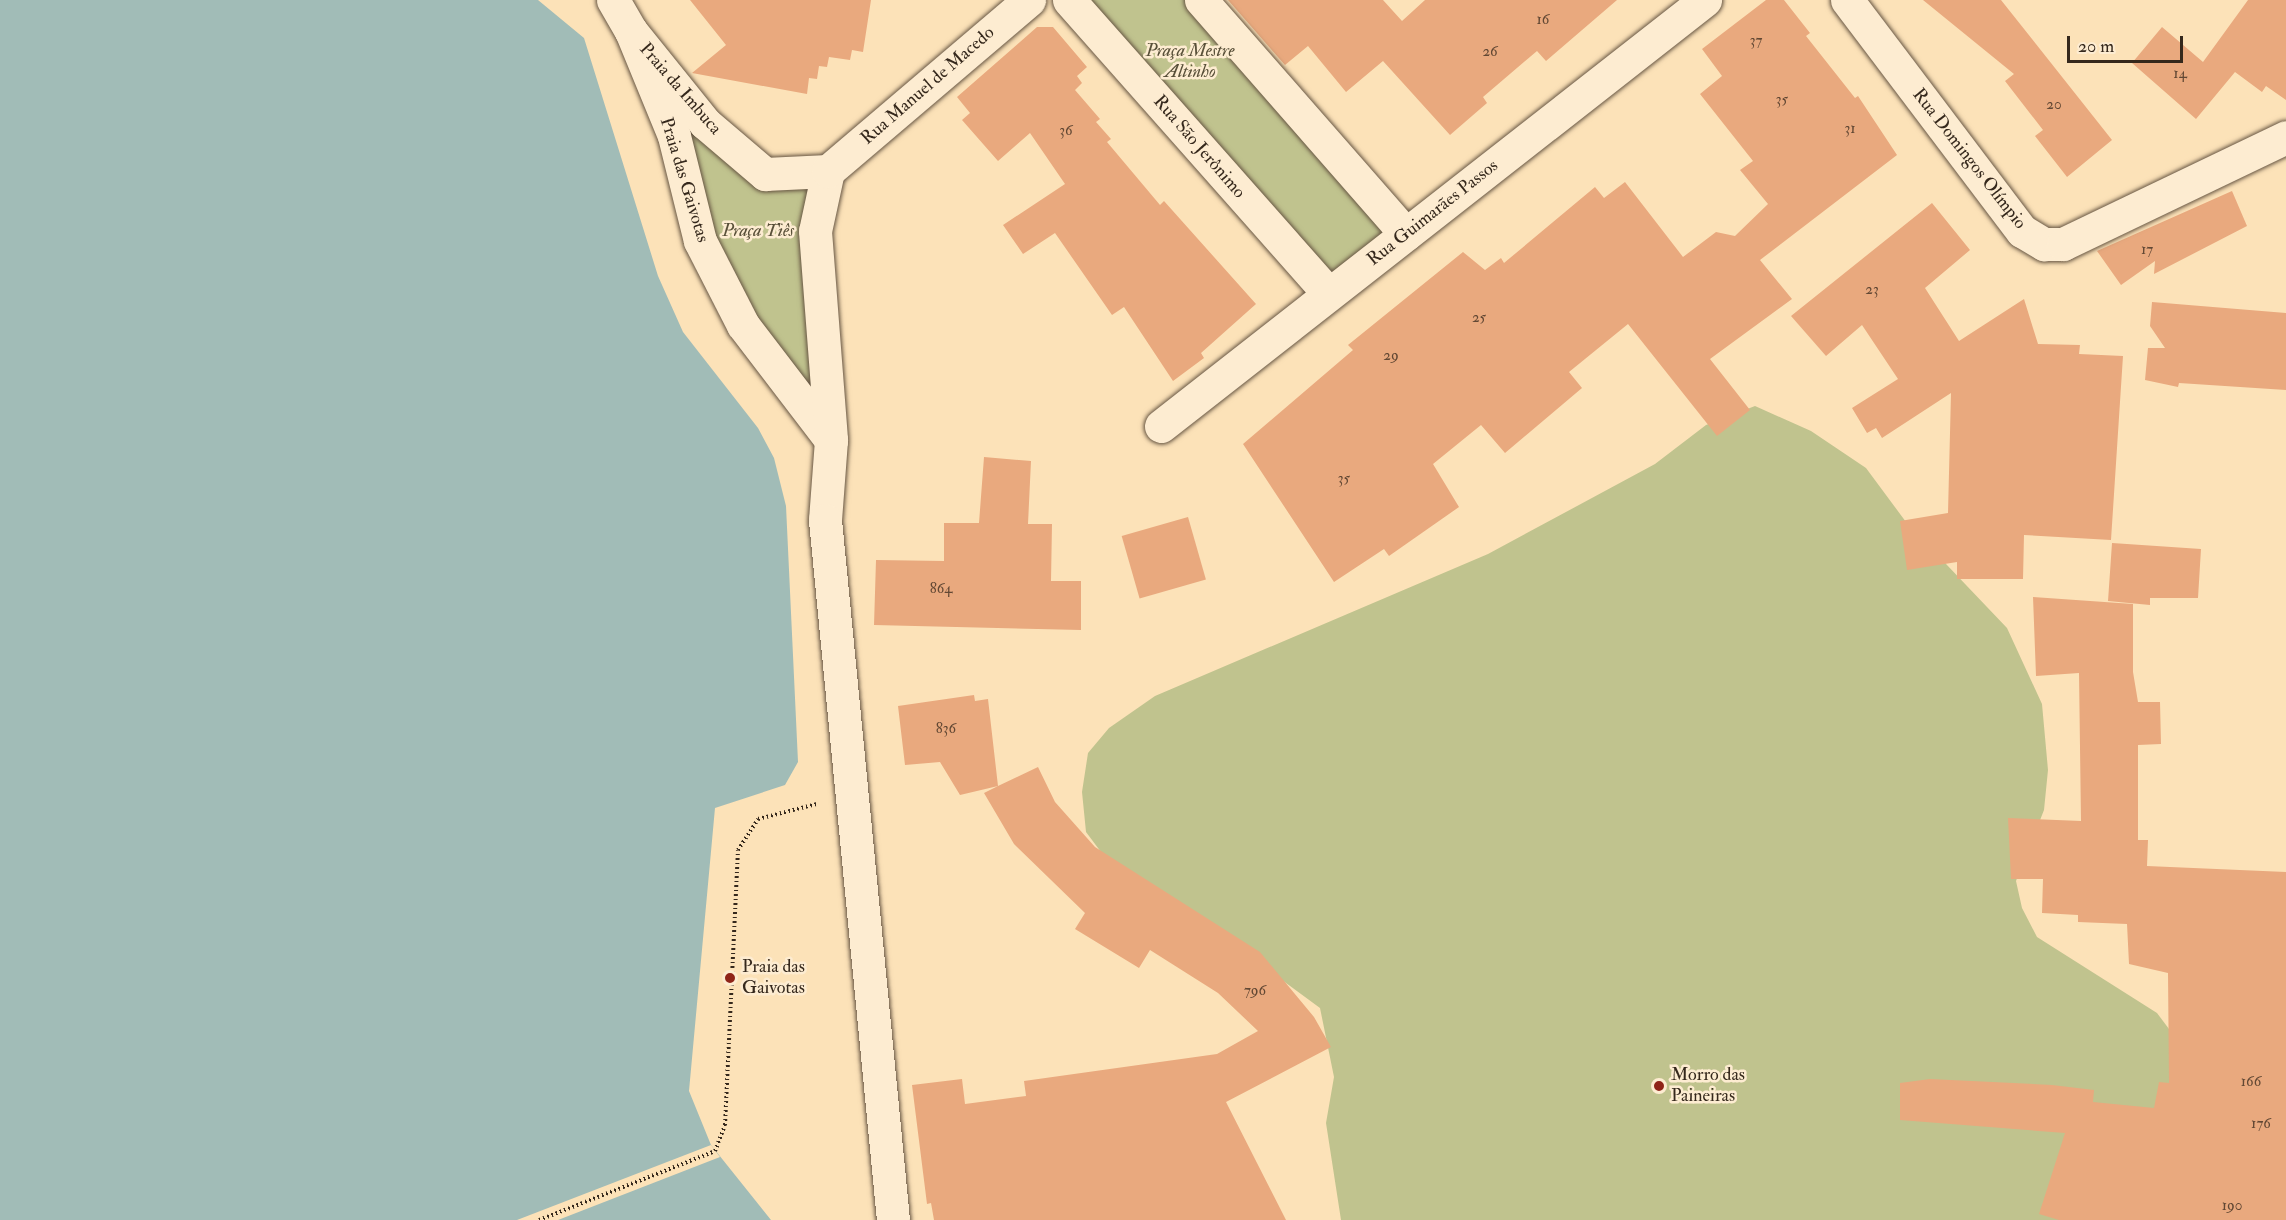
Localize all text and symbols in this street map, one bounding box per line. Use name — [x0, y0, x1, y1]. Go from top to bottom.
house number: 16 — [1537, 11, 1549, 29]
street label: Rua Manuel de Macedo — [857, 22, 999, 150]
scale bar — [2070, 24, 2186, 62]
house number: 37 — [1750, 32, 1762, 50]
text: 20 m — [2078, 35, 2114, 58]
street label: Praia da Imbuca — [634, 39, 726, 139]
park label: Praça Mestre Altinho — [1145, 41, 1235, 84]
house number: 26 — [1482, 43, 1498, 61]
house number: 14 — [2173, 65, 2187, 83]
street label: Rua Domingos Olímpio — [1907, 84, 2031, 234]
street label: Rua São Jerônimo — [1148, 91, 1250, 203]
house number: 35 — [1776, 91, 1788, 109]
house number: 20 — [2046, 96, 2062, 114]
street label: Praia das Gaivotas — [655, 115, 713, 245]
house number: 31 — [1844, 120, 1856, 138]
house number: 36 — [1059, 122, 1073, 140]
street label: Rua Guimarães Passos — [1363, 155, 1503, 271]
park label: Praça Tiês — [722, 220, 794, 242]
house number: 17 — [2141, 241, 2153, 259]
house number: 23 — [1865, 281, 1879, 299]
house number: 25 — [1472, 309, 1486, 327]
house number: 29 — [1383, 347, 1399, 365]
house number: 35 — [1338, 470, 1350, 488]
house number: 864 — [930, 580, 952, 598]
house number: 836 — [936, 720, 956, 738]
place label: Praia das Gaivotas — [742, 957, 805, 1000]
marker: Praia das Gaivotas — [723, 971, 737, 985]
house number: 796 — [1244, 982, 1266, 1000]
place label: Morro das Paineiras — [1671, 1065, 1745, 1108]
house number: 166 — [2241, 1073, 2261, 1091]
marker: Morro das Paineiras — [1652, 1079, 1666, 1093]
house number: 176 — [2251, 1115, 2271, 1133]
house number: 190 — [2222, 1197, 2242, 1215]

